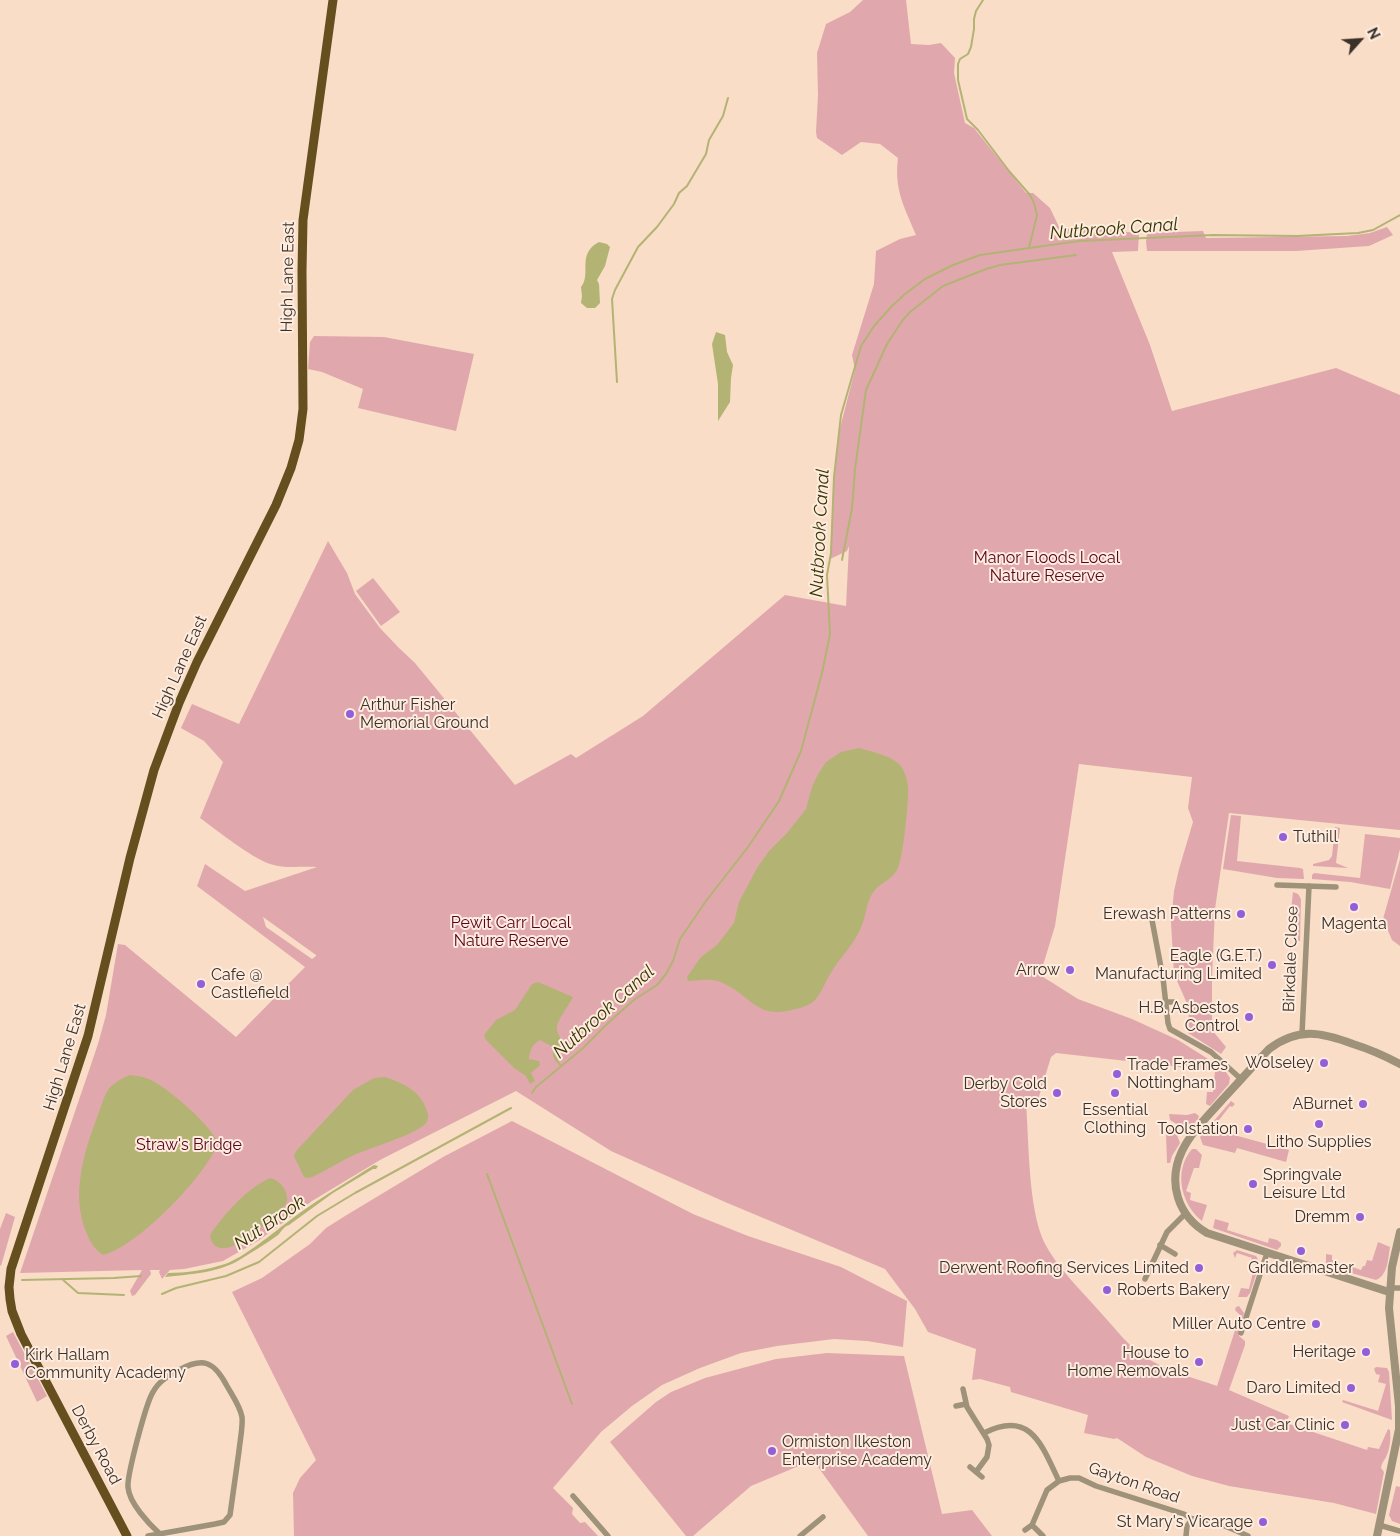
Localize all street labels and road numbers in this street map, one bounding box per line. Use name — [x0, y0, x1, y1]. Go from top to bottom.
street label: High Lane East — [277, 221, 299, 333]
street label: High Lane East — [149, 612, 211, 722]
street label: Birkdale Close — [1280, 906, 1302, 1012]
street label: High Lane East — [40, 1001, 90, 1113]
street label: Derby Road — [67, 1402, 125, 1488]
street label: Gayton Road — [1086, 1458, 1182, 1508]

